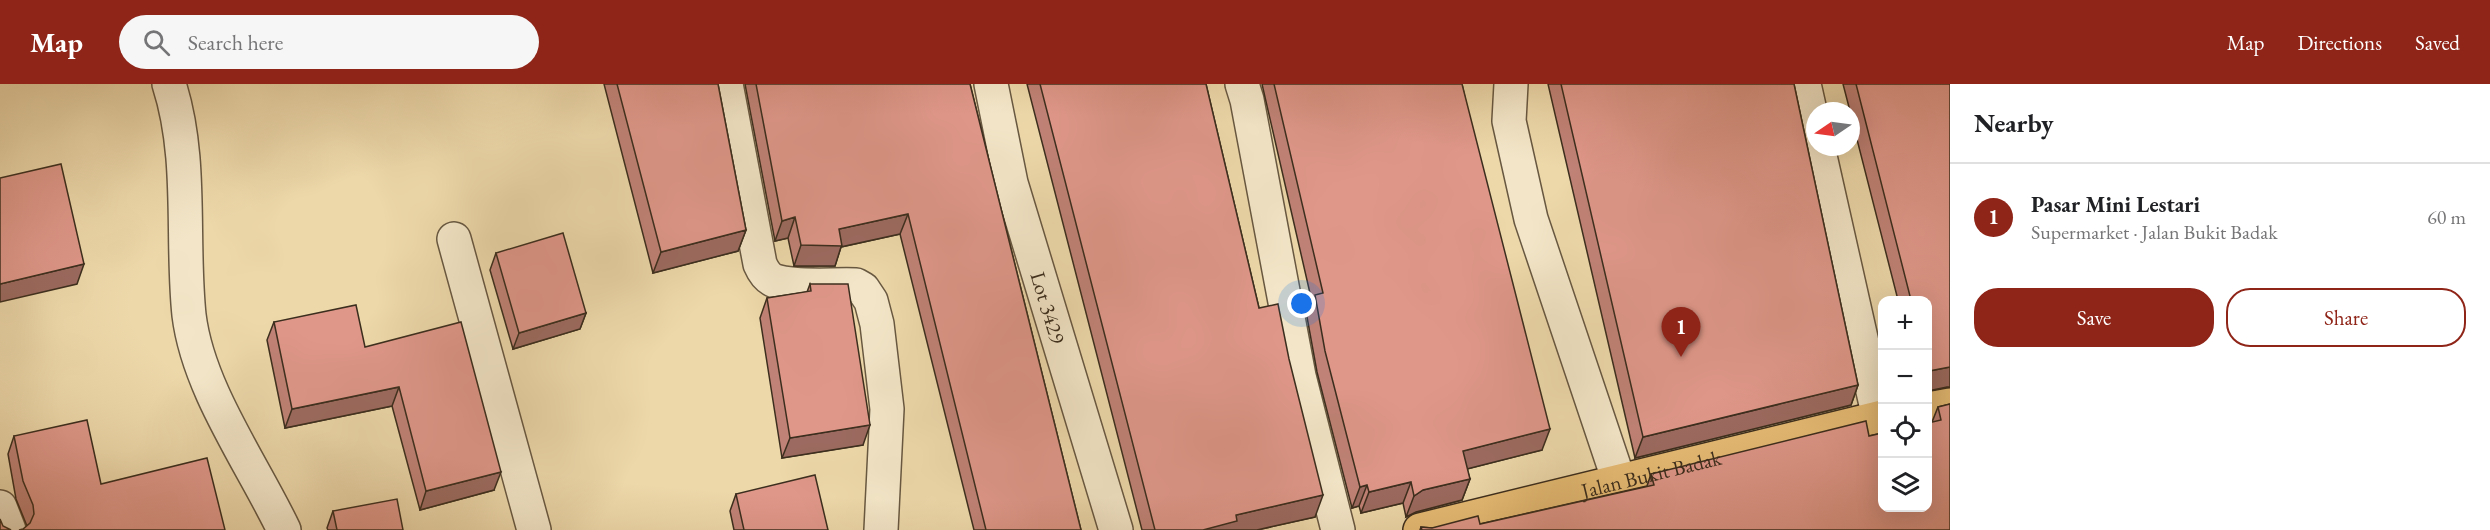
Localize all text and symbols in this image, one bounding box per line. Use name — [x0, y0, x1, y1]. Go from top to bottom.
search box — [119, 15, 539, 69]
text: Map — [30, 24, 83, 60]
icon: search — [140, 26, 173, 59]
text: Search here — [188, 28, 283, 57]
text: Map — [2227, 29, 2264, 56]
text: Directions — [2297, 29, 2382, 56]
text: Saved — [2415, 29, 2460, 56]
north arrow — [1806, 102, 1860, 156]
text: Nearby — [1974, 106, 2054, 140]
text: Pasar Mini Lestari — [2031, 190, 2200, 219]
text: 1 — [1988, 204, 1999, 230]
text: 60 m — [2427, 204, 2466, 230]
text: Supermarket · Jalan Bukit Badak — [2031, 219, 2278, 245]
street label: Lot 3429 — [1025, 268, 1072, 347]
button: Save — [1974, 288, 2214, 347]
button: Share — [2226, 288, 2466, 347]
your location — [1287, 289, 1316, 318]
map controls — [1878, 296, 1932, 512]
button: + — [1878, 296, 1932, 350]
pin: 1 — [1662, 308, 1700, 357]
button: − — [1878, 350, 1932, 404]
button: locate — [1878, 404, 1932, 458]
street label: Jalan Bukit Badak — [1577, 443, 1725, 504]
button: layers — [1878, 458, 1932, 512]

